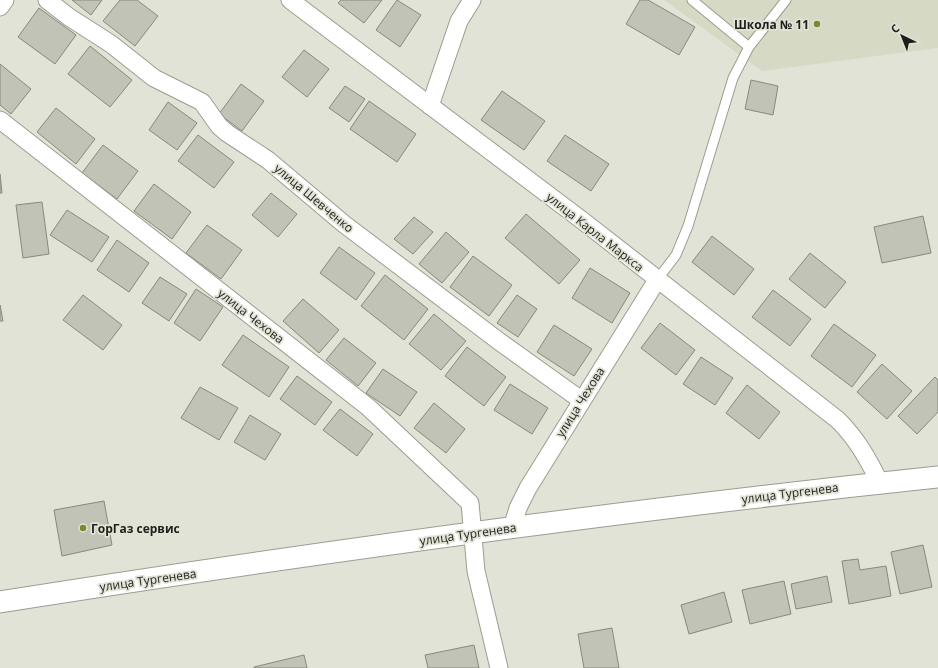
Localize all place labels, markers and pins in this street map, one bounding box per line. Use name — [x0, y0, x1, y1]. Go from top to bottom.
place label: Школа № 11 — [734, 16, 809, 33]
marker: Школа № 11 — [812, 19, 822, 29]
place label: ГорГаз сервис — [91, 520, 180, 537]
marker: ГорГаз сервис — [78, 523, 88, 533]

